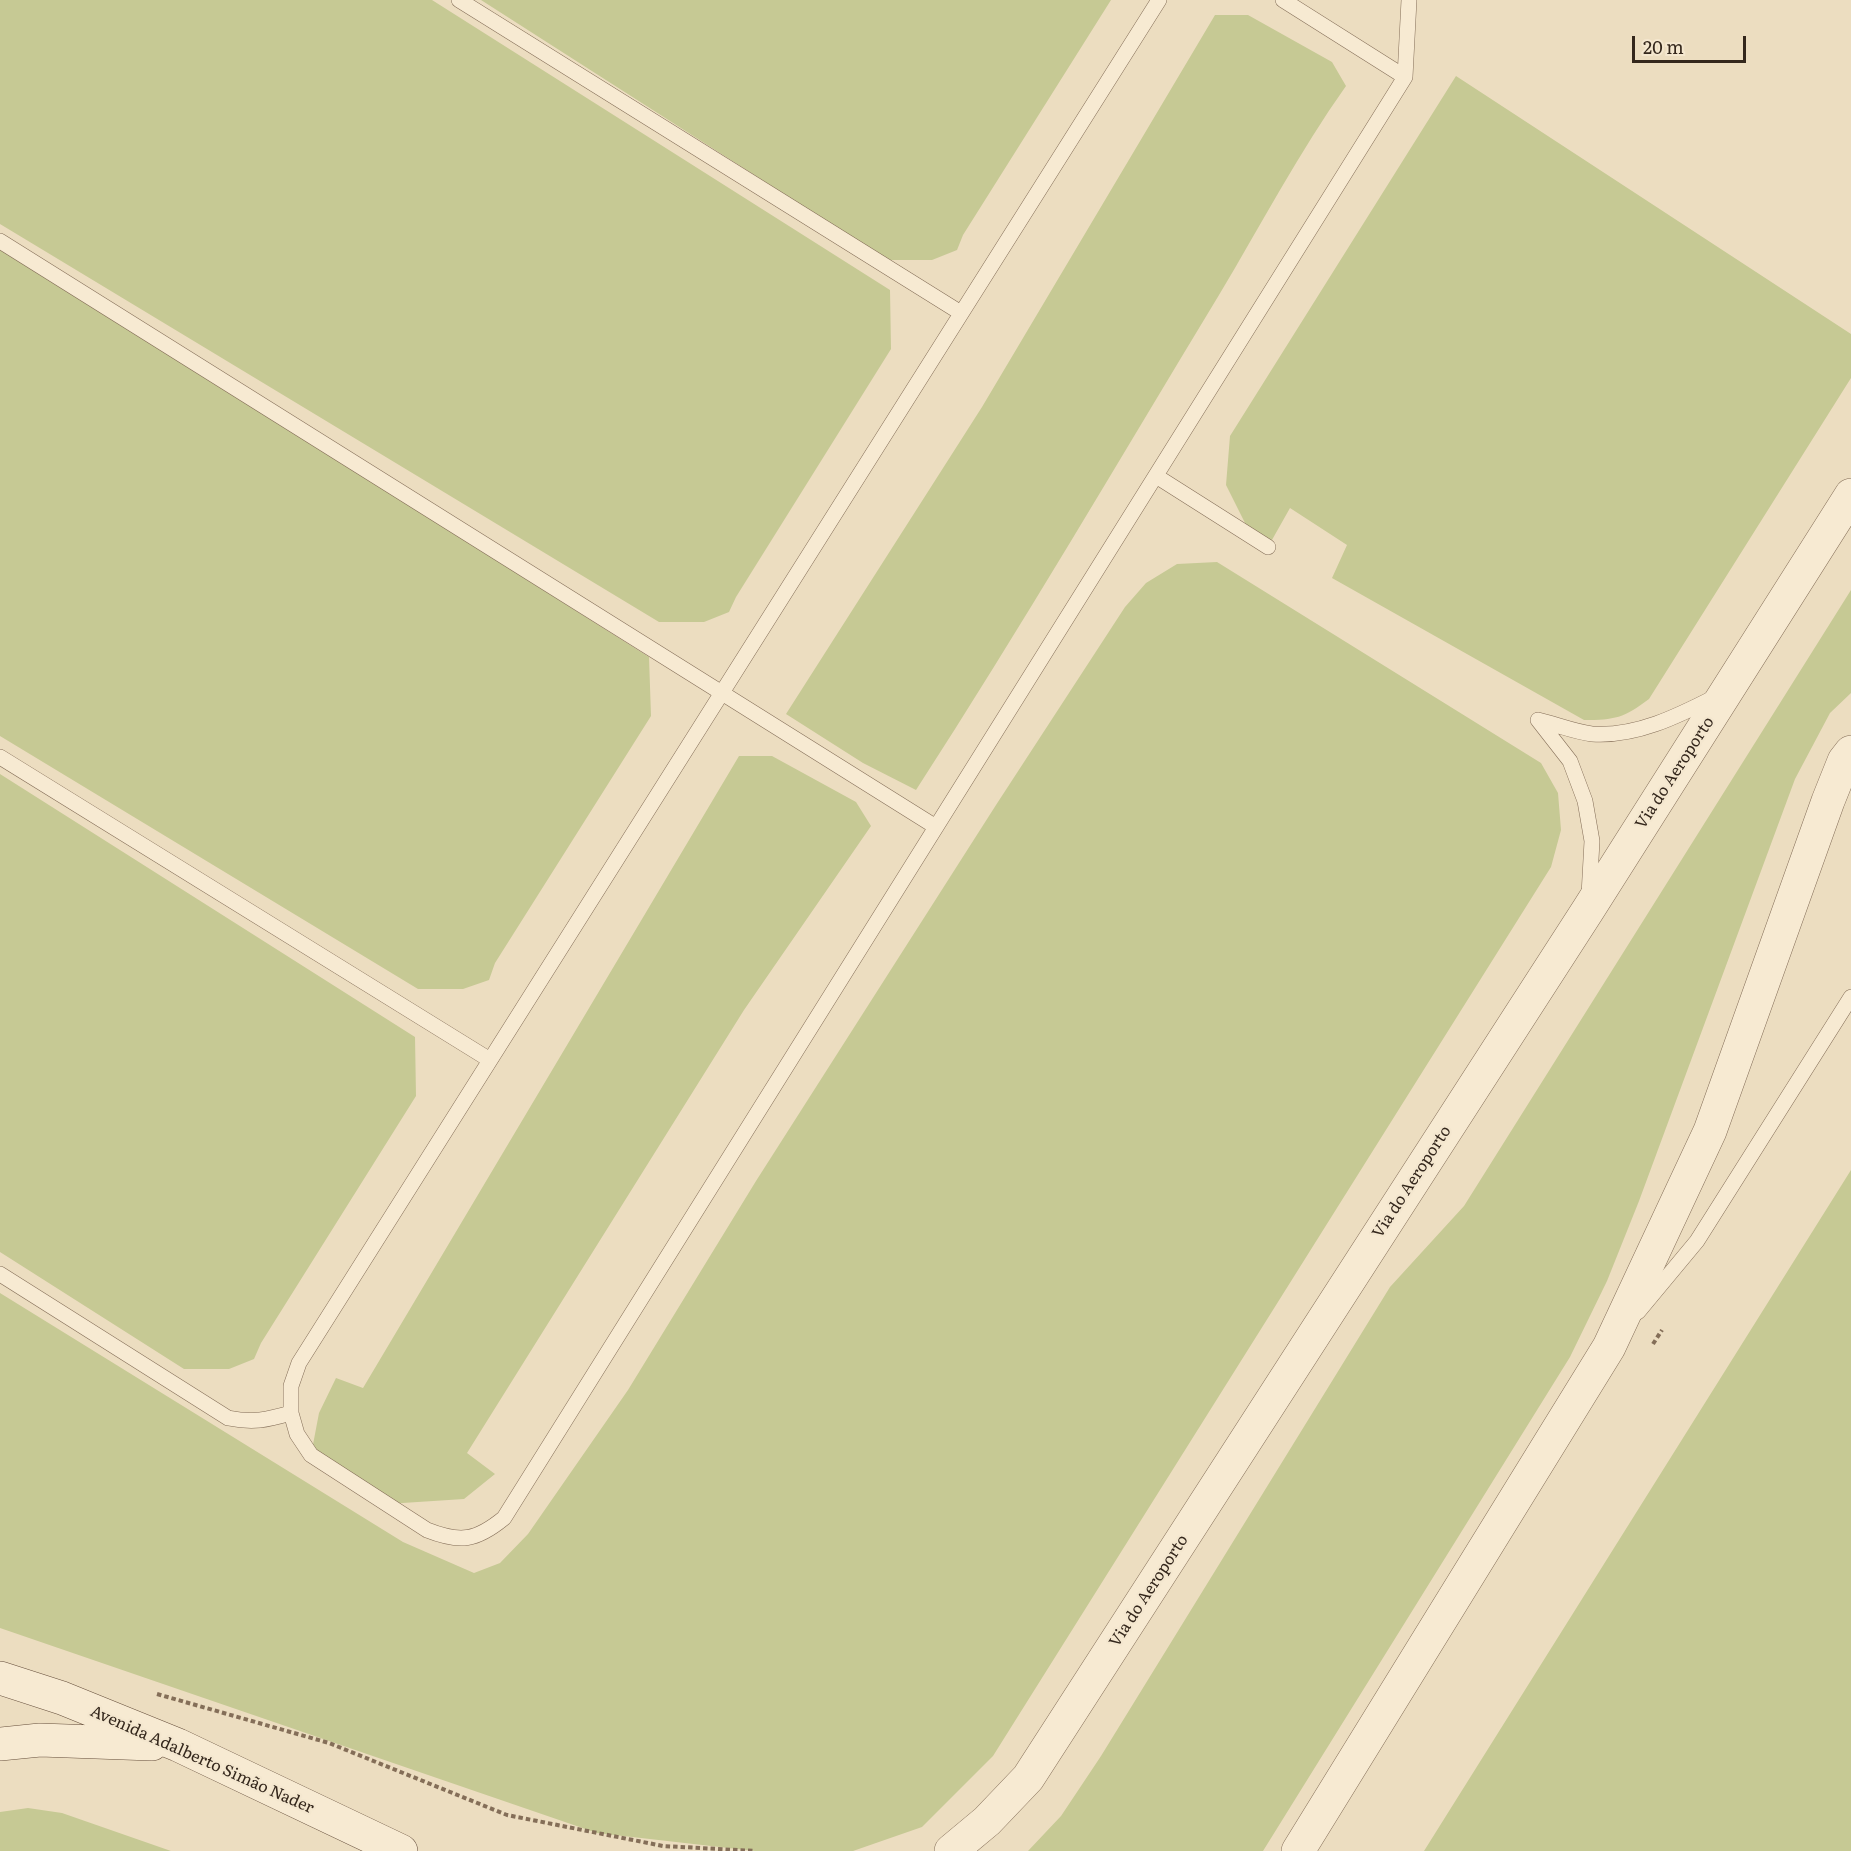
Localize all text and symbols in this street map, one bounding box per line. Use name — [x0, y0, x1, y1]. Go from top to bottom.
scale bar — [1635, 24, 1749, 62]
text: 20 m — [1643, 33, 1684, 60]
street label: Via do Aeroporto — [1632, 713, 1718, 833]
street label: Via do Aeroporto — [1369, 1122, 1455, 1242]
street label: Via do Aeroporto — [1106, 1531, 1192, 1651]
street label: Avenida Adalberto Simão Nader — [87, 1702, 317, 1818]

